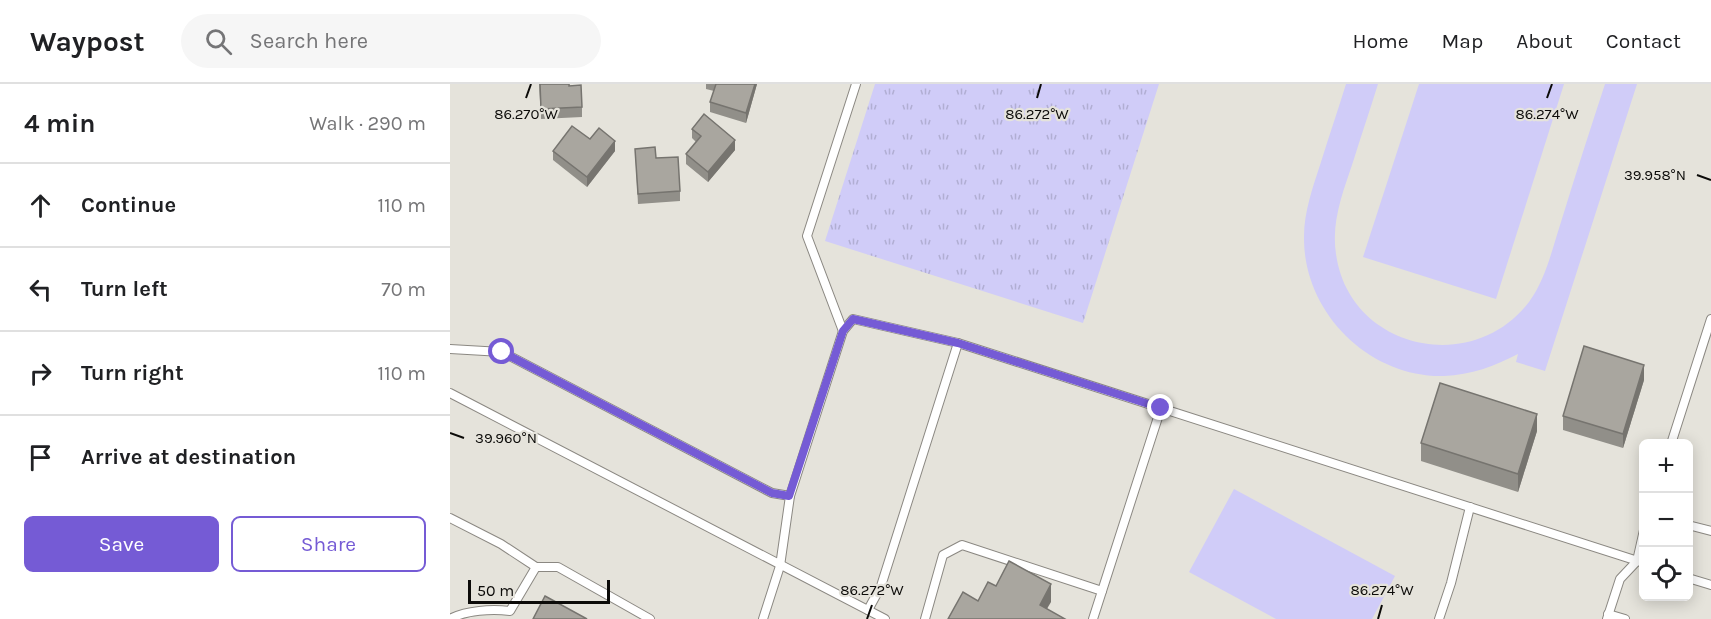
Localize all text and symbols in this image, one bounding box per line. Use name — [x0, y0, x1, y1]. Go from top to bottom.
search box — [181, 14, 601, 68]
text: Waypost — [30, 25, 145, 58]
icon: search — [202, 25, 235, 58]
text: Search here — [250, 28, 368, 54]
text: Home — [1353, 29, 1409, 53]
text: Map — [1442, 29, 1483, 53]
text: About — [1516, 29, 1573, 53]
text: Contact — [1606, 29, 1681, 53]
text: 86.270°W — [494, 105, 558, 123]
text: 86.272°W — [1005, 105, 1069, 123]
text: 86.274°W — [1515, 105, 1579, 123]
text: 4 min — [24, 108, 95, 139]
text: Walk · 290 m — [309, 112, 426, 135]
text: 39.958°N — [1624, 166, 1686, 184]
icon: ahead — [24, 189, 57, 222]
text: Continue — [81, 192, 176, 218]
text: 110 m — [377, 194, 426, 217]
icon: left — [24, 273, 57, 306]
text: Turn left — [81, 276, 168, 302]
text: 70 m — [381, 278, 426, 301]
route start — [488, 338, 514, 364]
icon: right — [24, 357, 57, 390]
text: Turn right — [81, 360, 184, 386]
text: 110 m — [377, 362, 426, 385]
route end — [1147, 394, 1173, 420]
text: 39.960°N — [475, 429, 537, 447]
map controls — [1639, 439, 1693, 601]
button: + — [1639, 439, 1693, 493]
icon: arrive — [24, 441, 57, 474]
text: Arrive at destination — [81, 444, 296, 470]
button: − — [1639, 493, 1693, 547]
button: Save — [24, 516, 219, 572]
button: Share — [231, 516, 426, 572]
button: locate — [1639, 547, 1693, 601]
scale bar — [468, 577, 610, 604]
text: 50 m — [477, 581, 514, 600]
text: 86.272°W — [840, 581, 904, 599]
text: 86.274°W — [1350, 581, 1414, 599]

